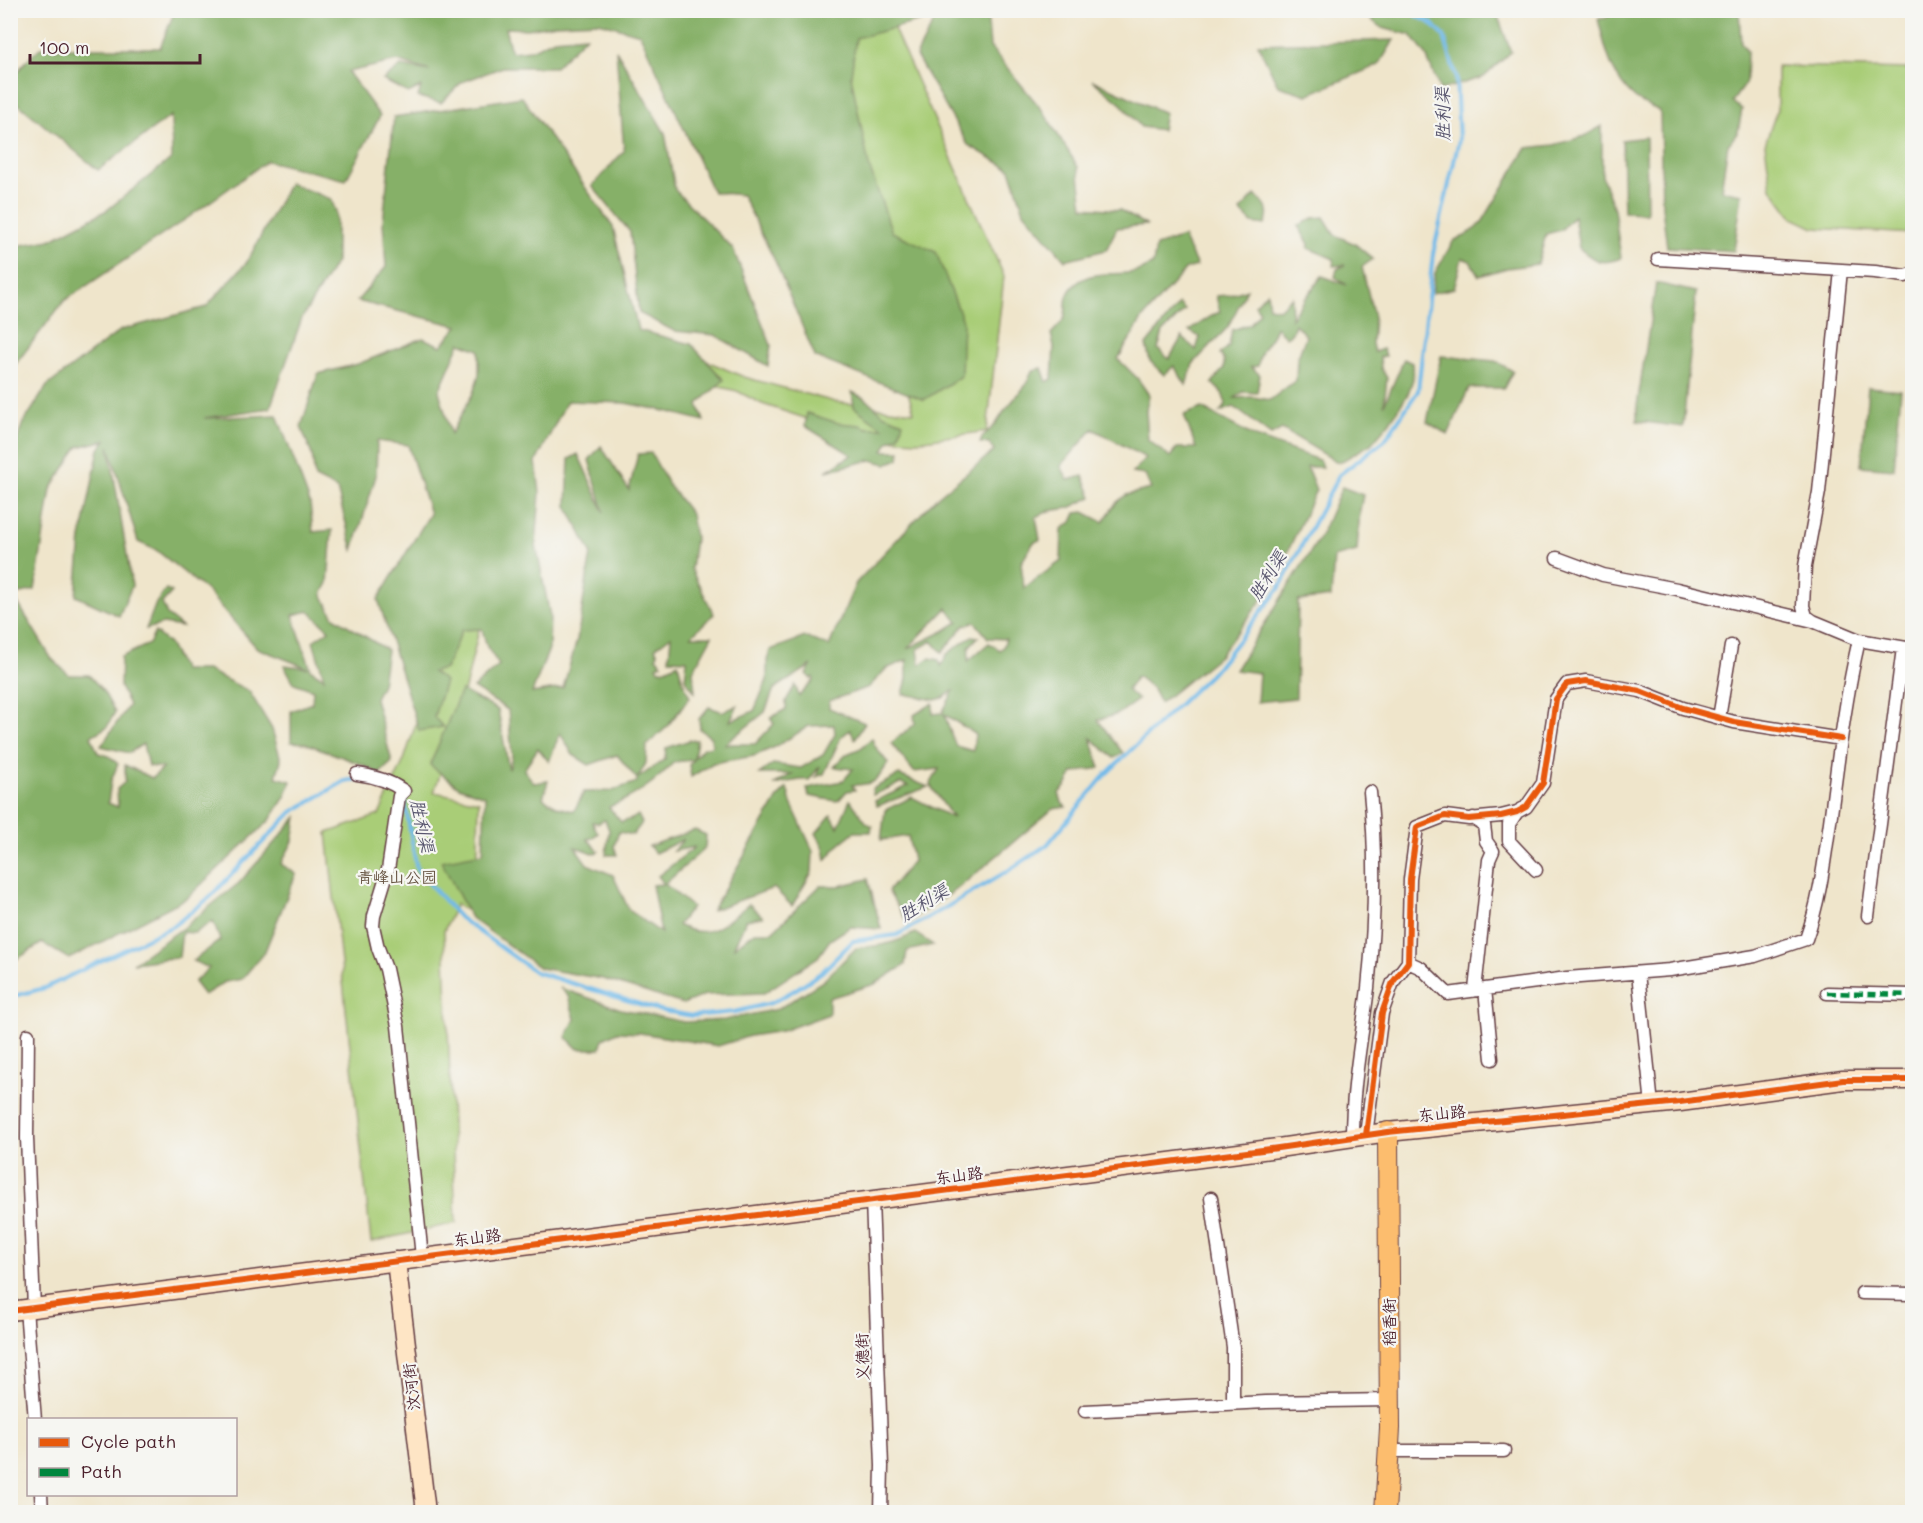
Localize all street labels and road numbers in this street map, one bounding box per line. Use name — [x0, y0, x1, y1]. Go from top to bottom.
street label: 东山路 — [1417, 1100, 1467, 1125]
street label: 东山路 — [934, 1161, 984, 1188]
street label: 东山路 — [452, 1223, 502, 1250]
street label: 稻香街 — [1378, 1298, 1399, 1346]
street label: 义德街 — [850, 1333, 873, 1381]
street label: 汶河街 — [397, 1362, 424, 1412]

